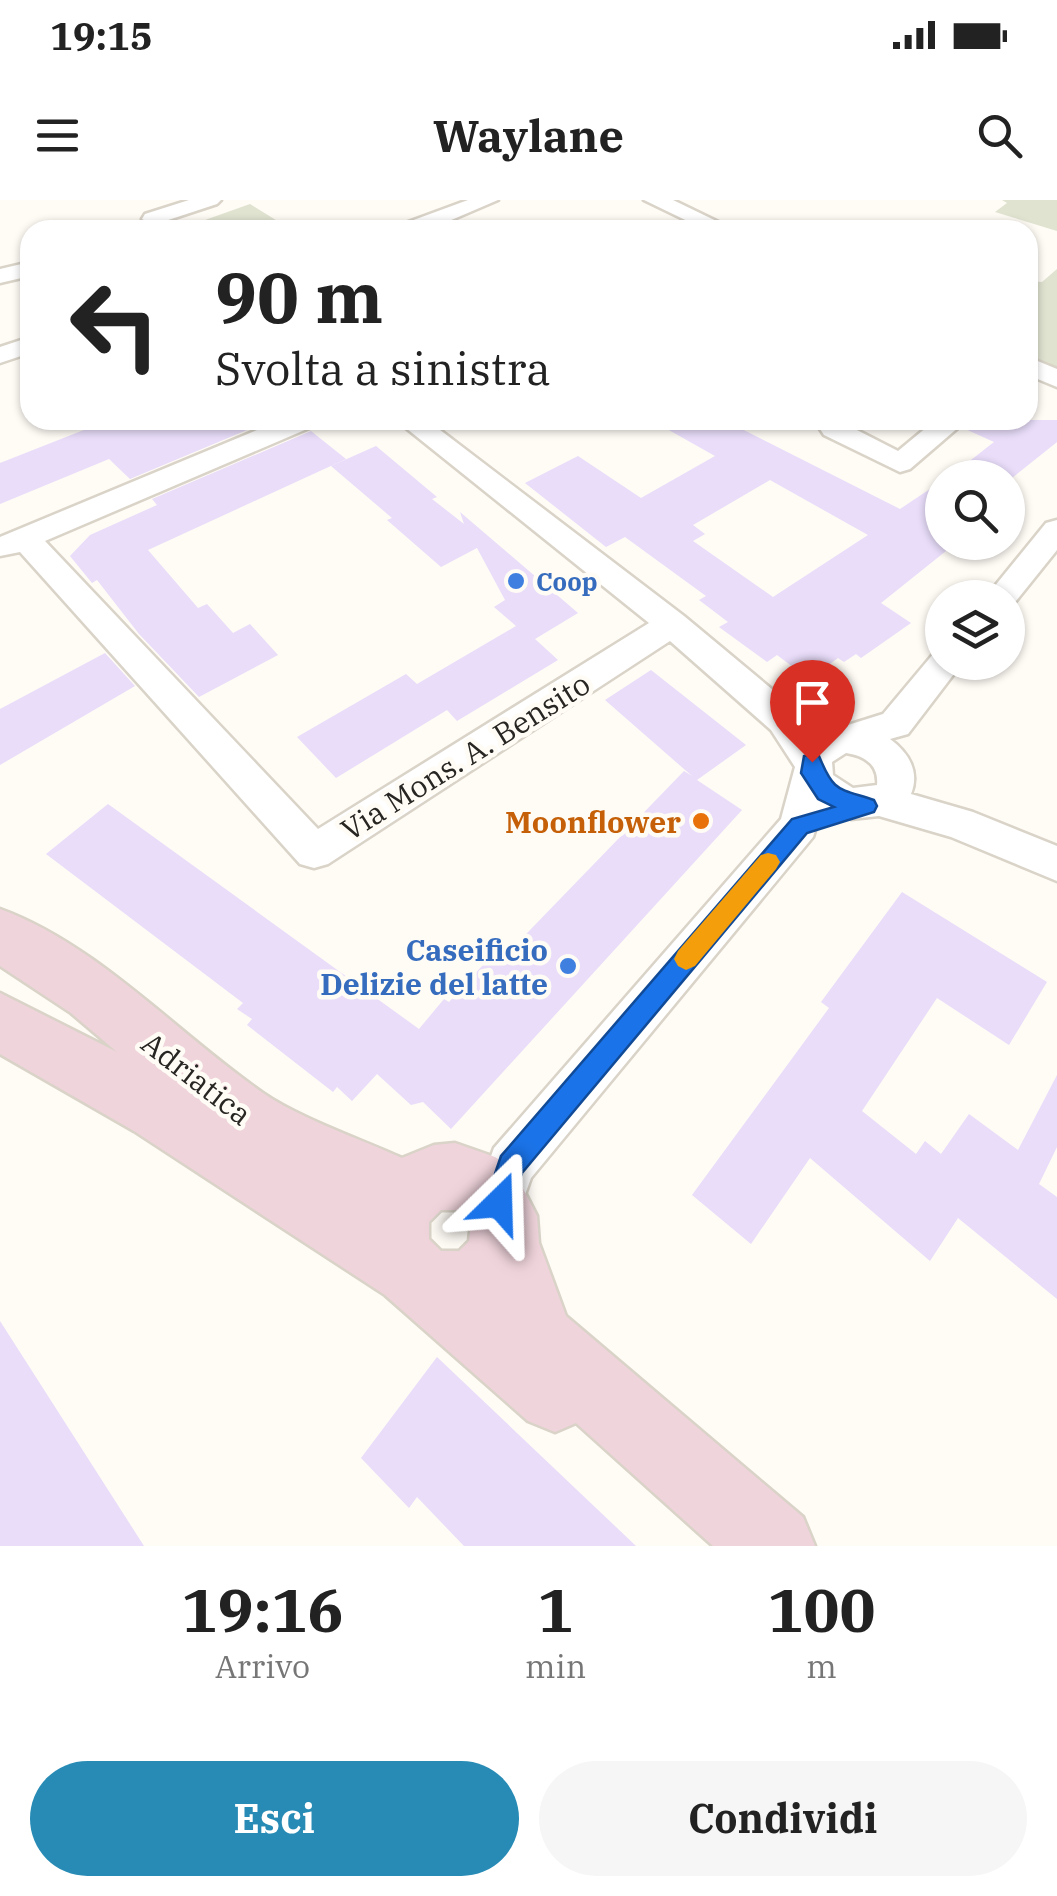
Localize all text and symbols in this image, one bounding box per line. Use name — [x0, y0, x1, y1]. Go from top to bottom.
text: 19:15 — [50, 11, 153, 60]
text: Waylane — [433, 106, 624, 164]
icon: menu — [30, 108, 85, 163]
icon: search — [972, 108, 1027, 163]
text: 90 m — [215, 251, 383, 342]
icon: left — [50, 260, 180, 390]
text: Svolta a sinistra — [215, 339, 551, 397]
map controls — [925, 460, 1025, 680]
button: search — [925, 460, 1025, 560]
place label: Coop — [536, 565, 598, 598]
marker: Coop — [505, 570, 527, 592]
button: layers — [925, 580, 1025, 680]
pin — [770, 660, 855, 763]
street label: Via Mons. A. Bensito — [333, 664, 597, 848]
icon: arrive — [785, 675, 840, 730]
place label: Moonflower — [505, 802, 681, 841]
marker: Moonflower — [690, 810, 712, 832]
place label: Caseificio Delizie del latte — [320, 930, 548, 1003]
marker: Caseificio Delizie del latte — [557, 955, 579, 977]
street label: Adriatica — [134, 1023, 260, 1133]
position arrow — [447, 1151, 551, 1255]
text: 19:16 — [181, 1570, 344, 1649]
text: 1 — [538, 1570, 574, 1649]
text: 100 — [768, 1570, 876, 1649]
text: Arrivo — [215, 1645, 310, 1687]
text: min — [525, 1645, 586, 1687]
text: m — [806, 1645, 837, 1687]
button: Esci — [30, 1761, 519, 1876]
button: Condividi — [539, 1761, 1027, 1876]

